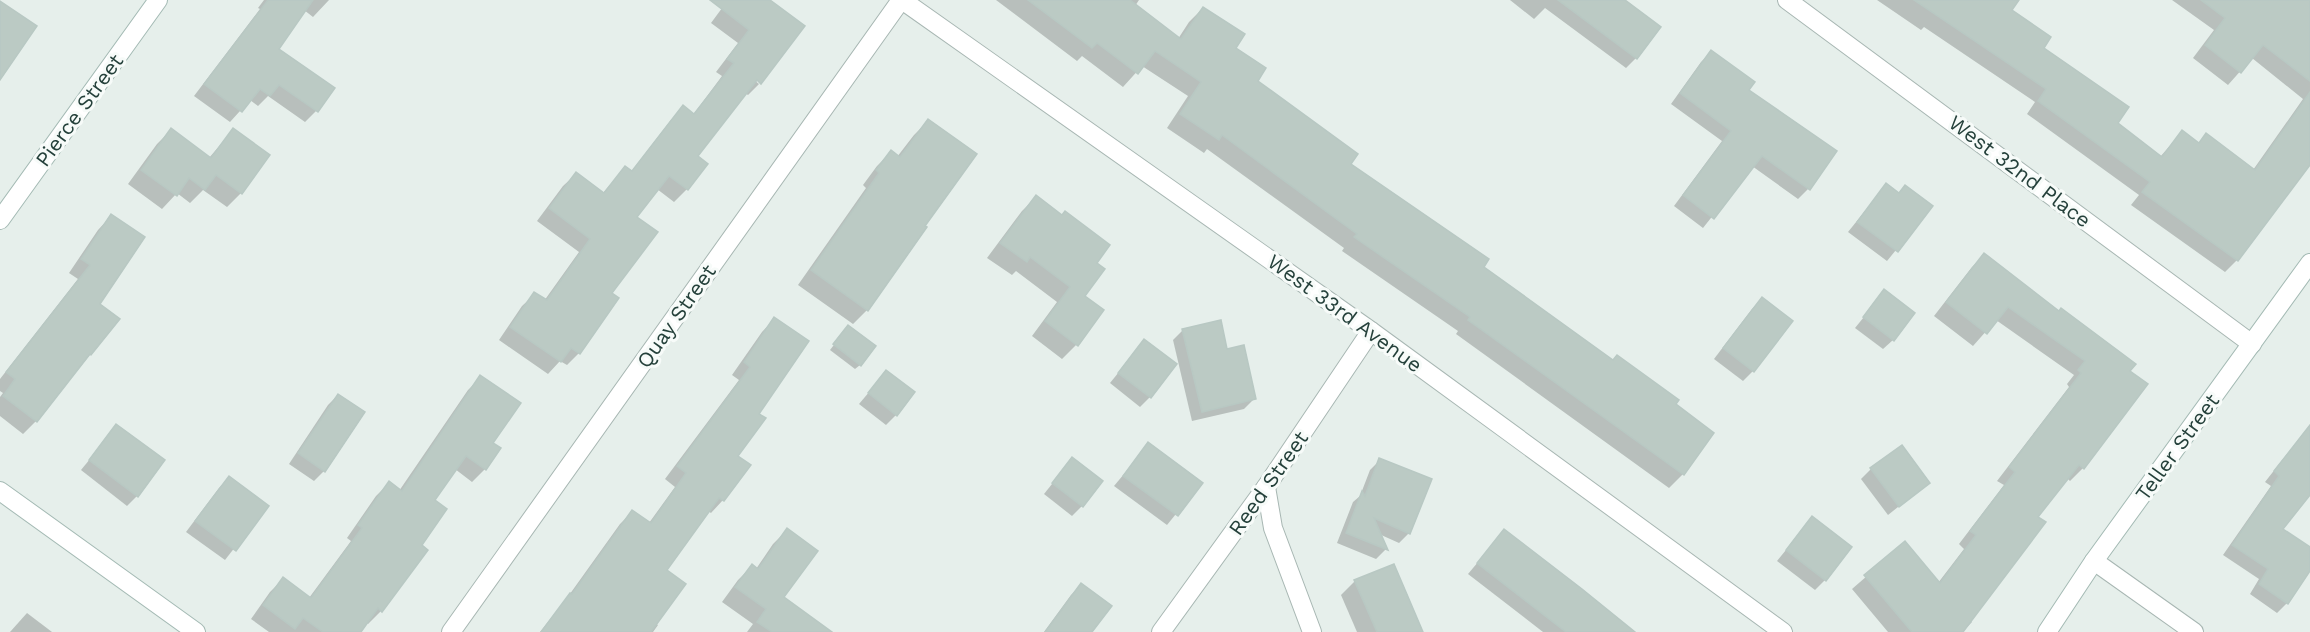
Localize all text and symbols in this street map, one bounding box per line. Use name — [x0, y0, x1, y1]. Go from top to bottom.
street label: Pierce Street — [30, 49, 128, 171]
street label: West 32nd Place — [1944, 109, 2096, 233]
street label: West 33rd Avenue — [1263, 248, 1427, 378]
street label: Quay Street — [631, 259, 721, 373]
street label: Teller Street — [2130, 389, 2224, 505]
street label: Reed Street — [1223, 426, 1313, 540]

